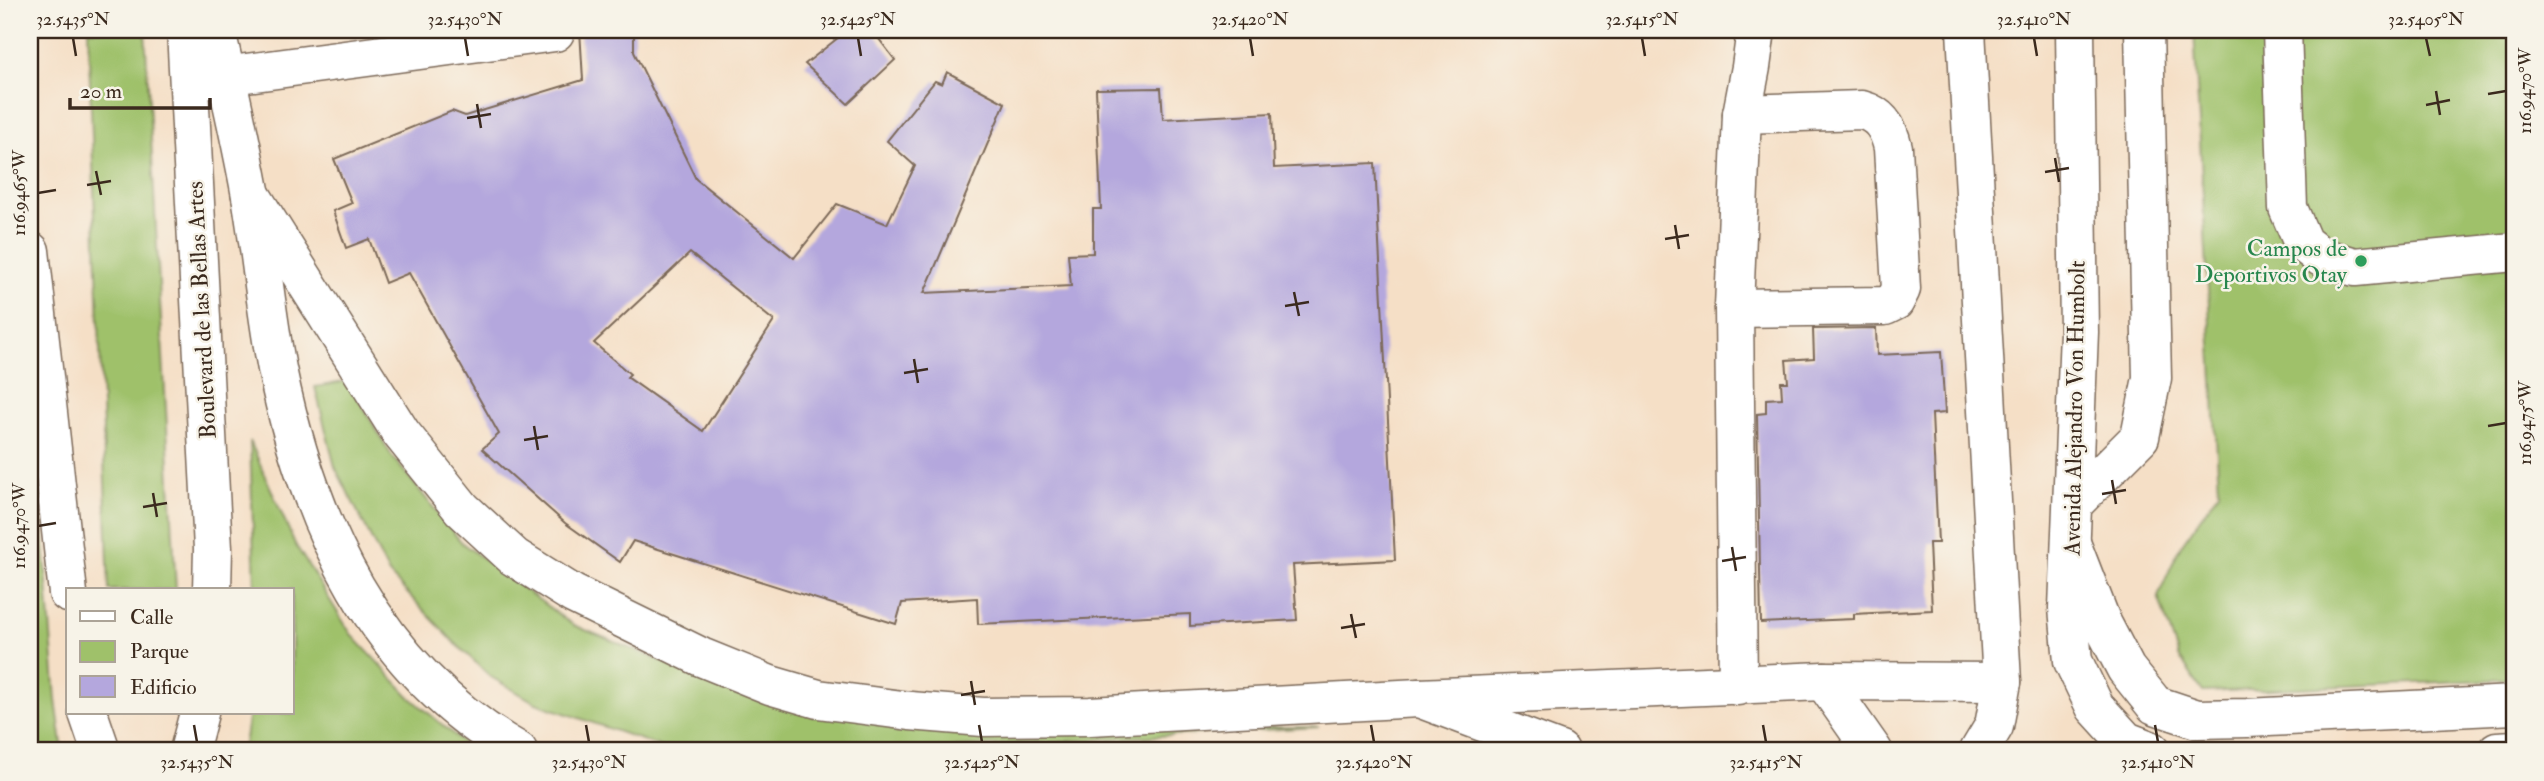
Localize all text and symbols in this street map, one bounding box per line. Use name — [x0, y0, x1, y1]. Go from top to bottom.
text: 32.5435°N — [36, 8, 110, 31]
text: 32.5430°N — [428, 8, 503, 31]
text: 32.5425°N — [820, 8, 896, 31]
text: 32.5420°N — [1211, 8, 1289, 31]
text: 32.5415°N — [1605, 8, 1679, 31]
text: 32.5410°N — [1997, 8, 2071, 31]
text: 32.5405°N — [2388, 8, 2464, 31]
text: 116.9470°W — [2514, 47, 2537, 134]
scale bar — [70, 66, 210, 110]
text: 20 m — [80, 78, 122, 105]
text: 116.9465°W — [8, 149, 31, 236]
street label: Boulevard de las Bellas Artes — [180, 180, 223, 440]
place label: Campos de Deportivos Otay — [2195, 234, 2348, 290]
marker: Campos de Deportivos Otay — [2353, 253, 2369, 269]
street label: Avenida Alejandro Von Humbolt — [2057, 260, 2092, 557]
text: 116.9475°W — [2514, 380, 2537, 465]
text: 116.9470°W — [8, 482, 31, 569]
legend — [66, 588, 294, 714]
text: Calle — [130, 604, 174, 631]
text: Parque — [130, 638, 189, 665]
text: Edificio — [130, 674, 197, 701]
text: 32.5435°N — [160, 751, 234, 774]
text: 32.5430°N — [552, 751, 627, 774]
text: 32.5425°N — [944, 751, 1020, 774]
text: 32.5420°N — [1335, 751, 1413, 774]
text: 32.5415°N — [1729, 751, 1803, 774]
text: 32.5410°N — [2121, 751, 2195, 774]

